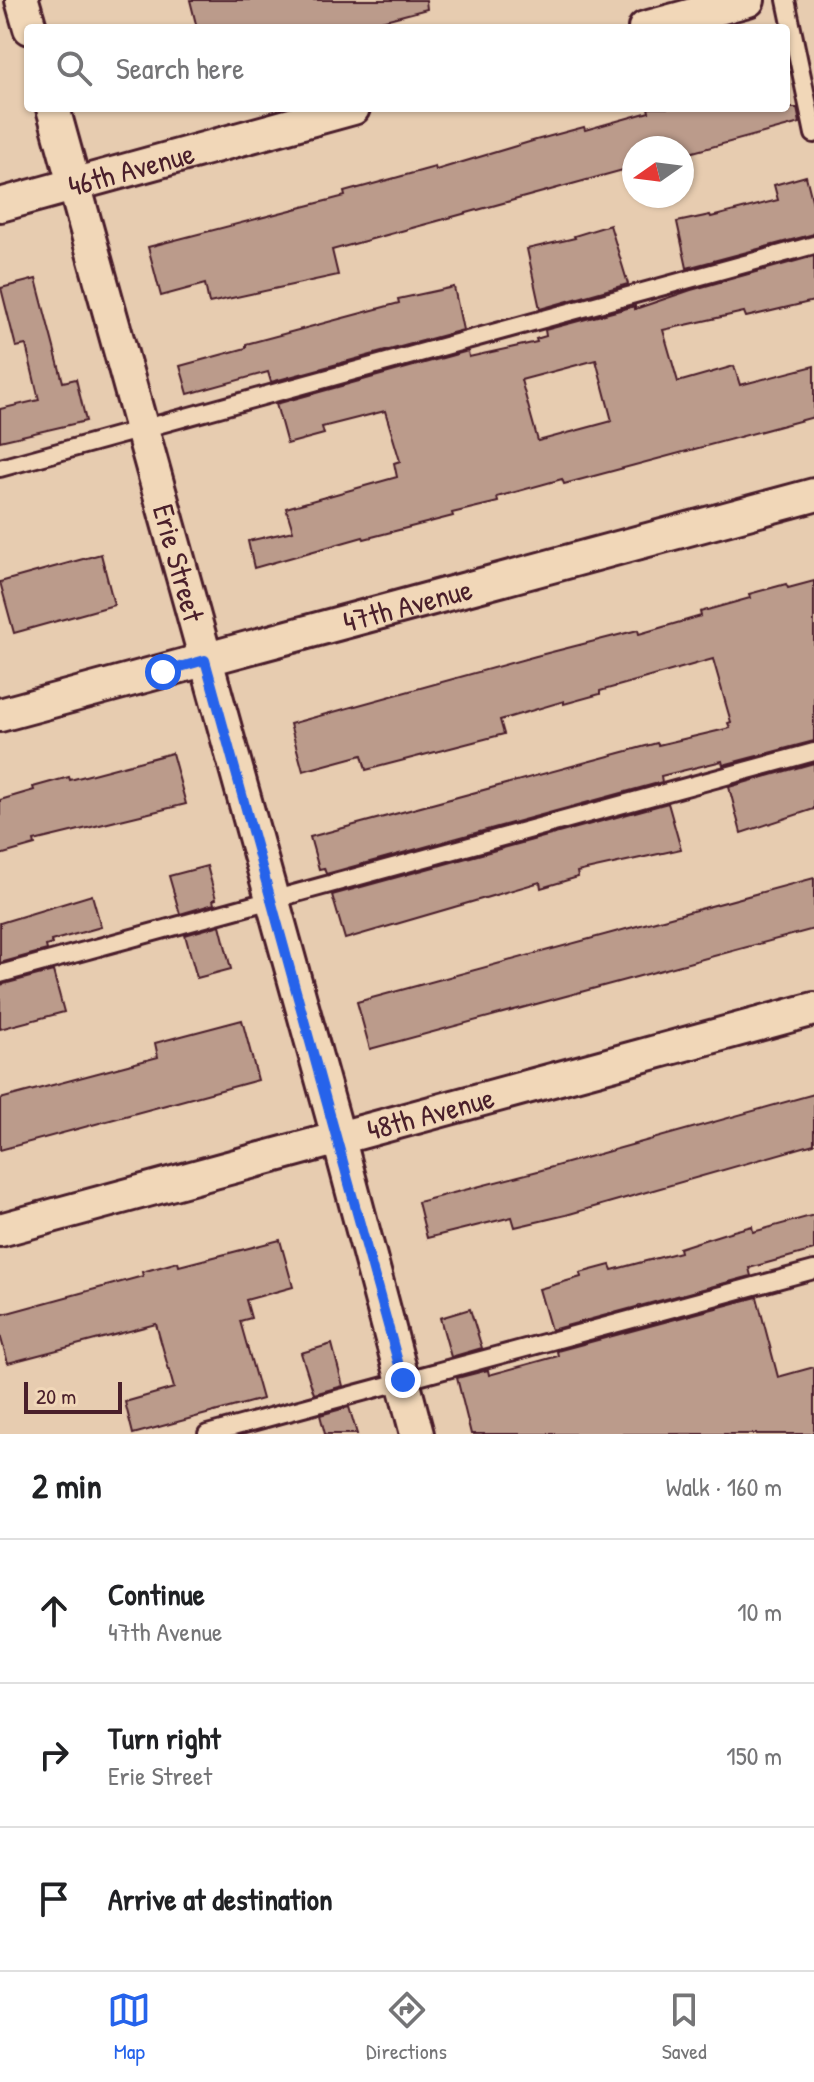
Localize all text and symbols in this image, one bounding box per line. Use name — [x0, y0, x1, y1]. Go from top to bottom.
search box — [24, 24, 790, 112]
icon: search — [52, 46, 96, 90]
text: Search here — [116, 48, 244, 88]
street label: 46th Avenue — [64, 133, 199, 205]
north arrow — [622, 136, 694, 208]
street label: Erie Street — [144, 500, 215, 627]
street label: 47th Avenue — [338, 568, 476, 641]
route start — [145, 654, 181, 690]
street label: 48th Avenue — [362, 1077, 499, 1150]
route end — [385, 1362, 421, 1398]
scale bar — [24, 1378, 122, 1414]
text: 20 m — [36, 1381, 76, 1411]
text: 2 min — [32, 1463, 102, 1509]
text: Walk · 160 m — [666, 1469, 782, 1504]
text: Continue — [108, 1574, 205, 1614]
icon: ahead — [32, 1589, 76, 1633]
text: 10 m — [737, 1594, 782, 1629]
text: 47th Avenue — [108, 1614, 222, 1649]
text: Turn right — [108, 1718, 221, 1758]
icon: right — [32, 1733, 76, 1777]
text: 150 m — [726, 1738, 782, 1773]
text: Erie Street — [108, 1758, 212, 1793]
icon: arrive — [32, 1877, 76, 1921]
text: Arrive at destination — [108, 1879, 333, 1919]
tab: Map — [107, 1988, 151, 2066]
tab: Directions — [366, 1988, 447, 2066]
tab: Saved — [662, 1988, 707, 2066]

